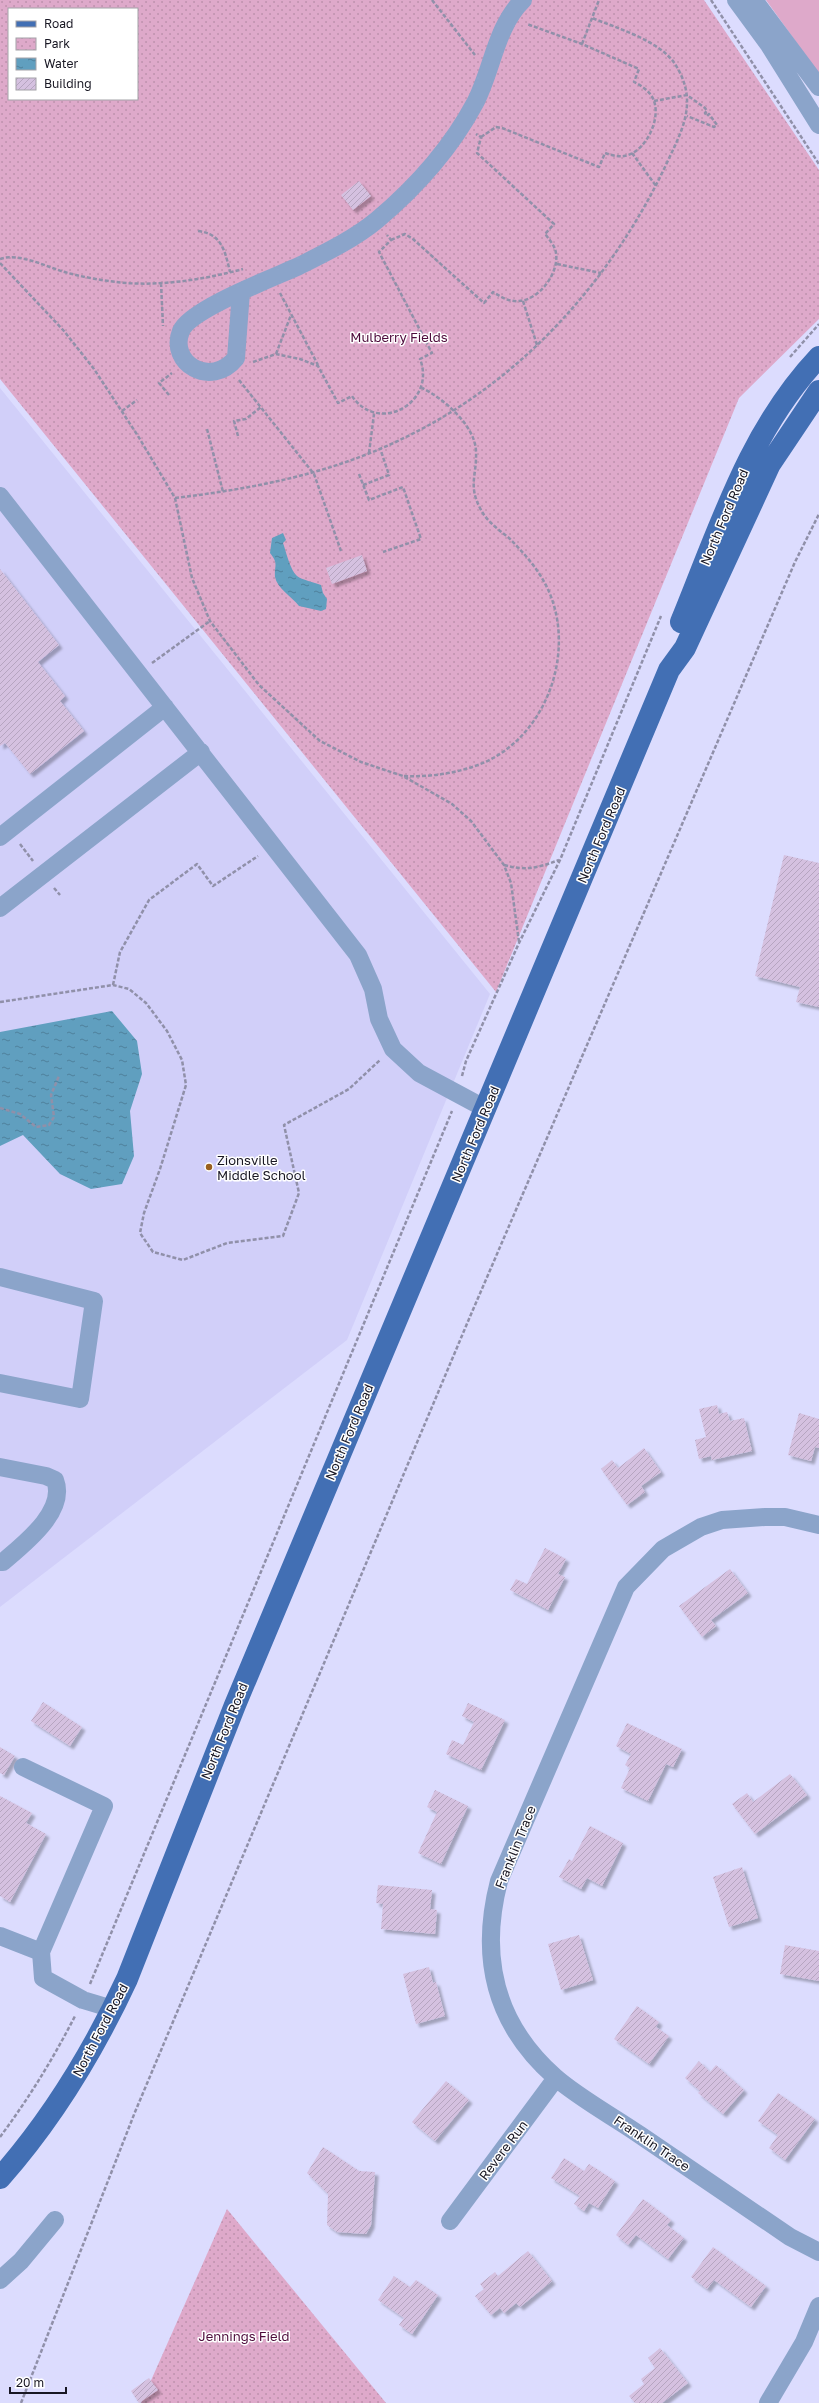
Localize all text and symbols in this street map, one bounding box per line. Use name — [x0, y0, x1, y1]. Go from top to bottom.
legend — [8, 8, 138, 100]
text: Road — [44, 16, 73, 31]
text: Park — [44, 36, 70, 51]
text: Water — [44, 56, 78, 71]
text: Building — [44, 76, 92, 91]
park label: Mulberry Fields — [350, 329, 448, 345]
street label: North Ford Road — [697, 467, 751, 567]
street label: North Ford Road — [574, 785, 628, 885]
street label: North Ford Road — [448, 1084, 502, 1184]
place label: Zionsville Middle School — [217, 1152, 306, 1183]
marker: Zionsville Middle School — [204, 1162, 214, 1172]
street label: North Ford Road — [322, 1382, 376, 1482]
street label: North Ford Road — [197, 1680, 251, 1782]
street label: Franklin Trace — [491, 1803, 539, 1891]
street label: North Ford Road — [69, 1981, 131, 2079]
street label: Franklin Trace — [611, 2112, 693, 2174]
street label: Revere Run — [475, 2117, 531, 2183]
park label: Jennings Field — [198, 2328, 290, 2344]
scale bar — [10, 2369, 66, 2395]
text: 20 m — [16, 2375, 44, 2390]

